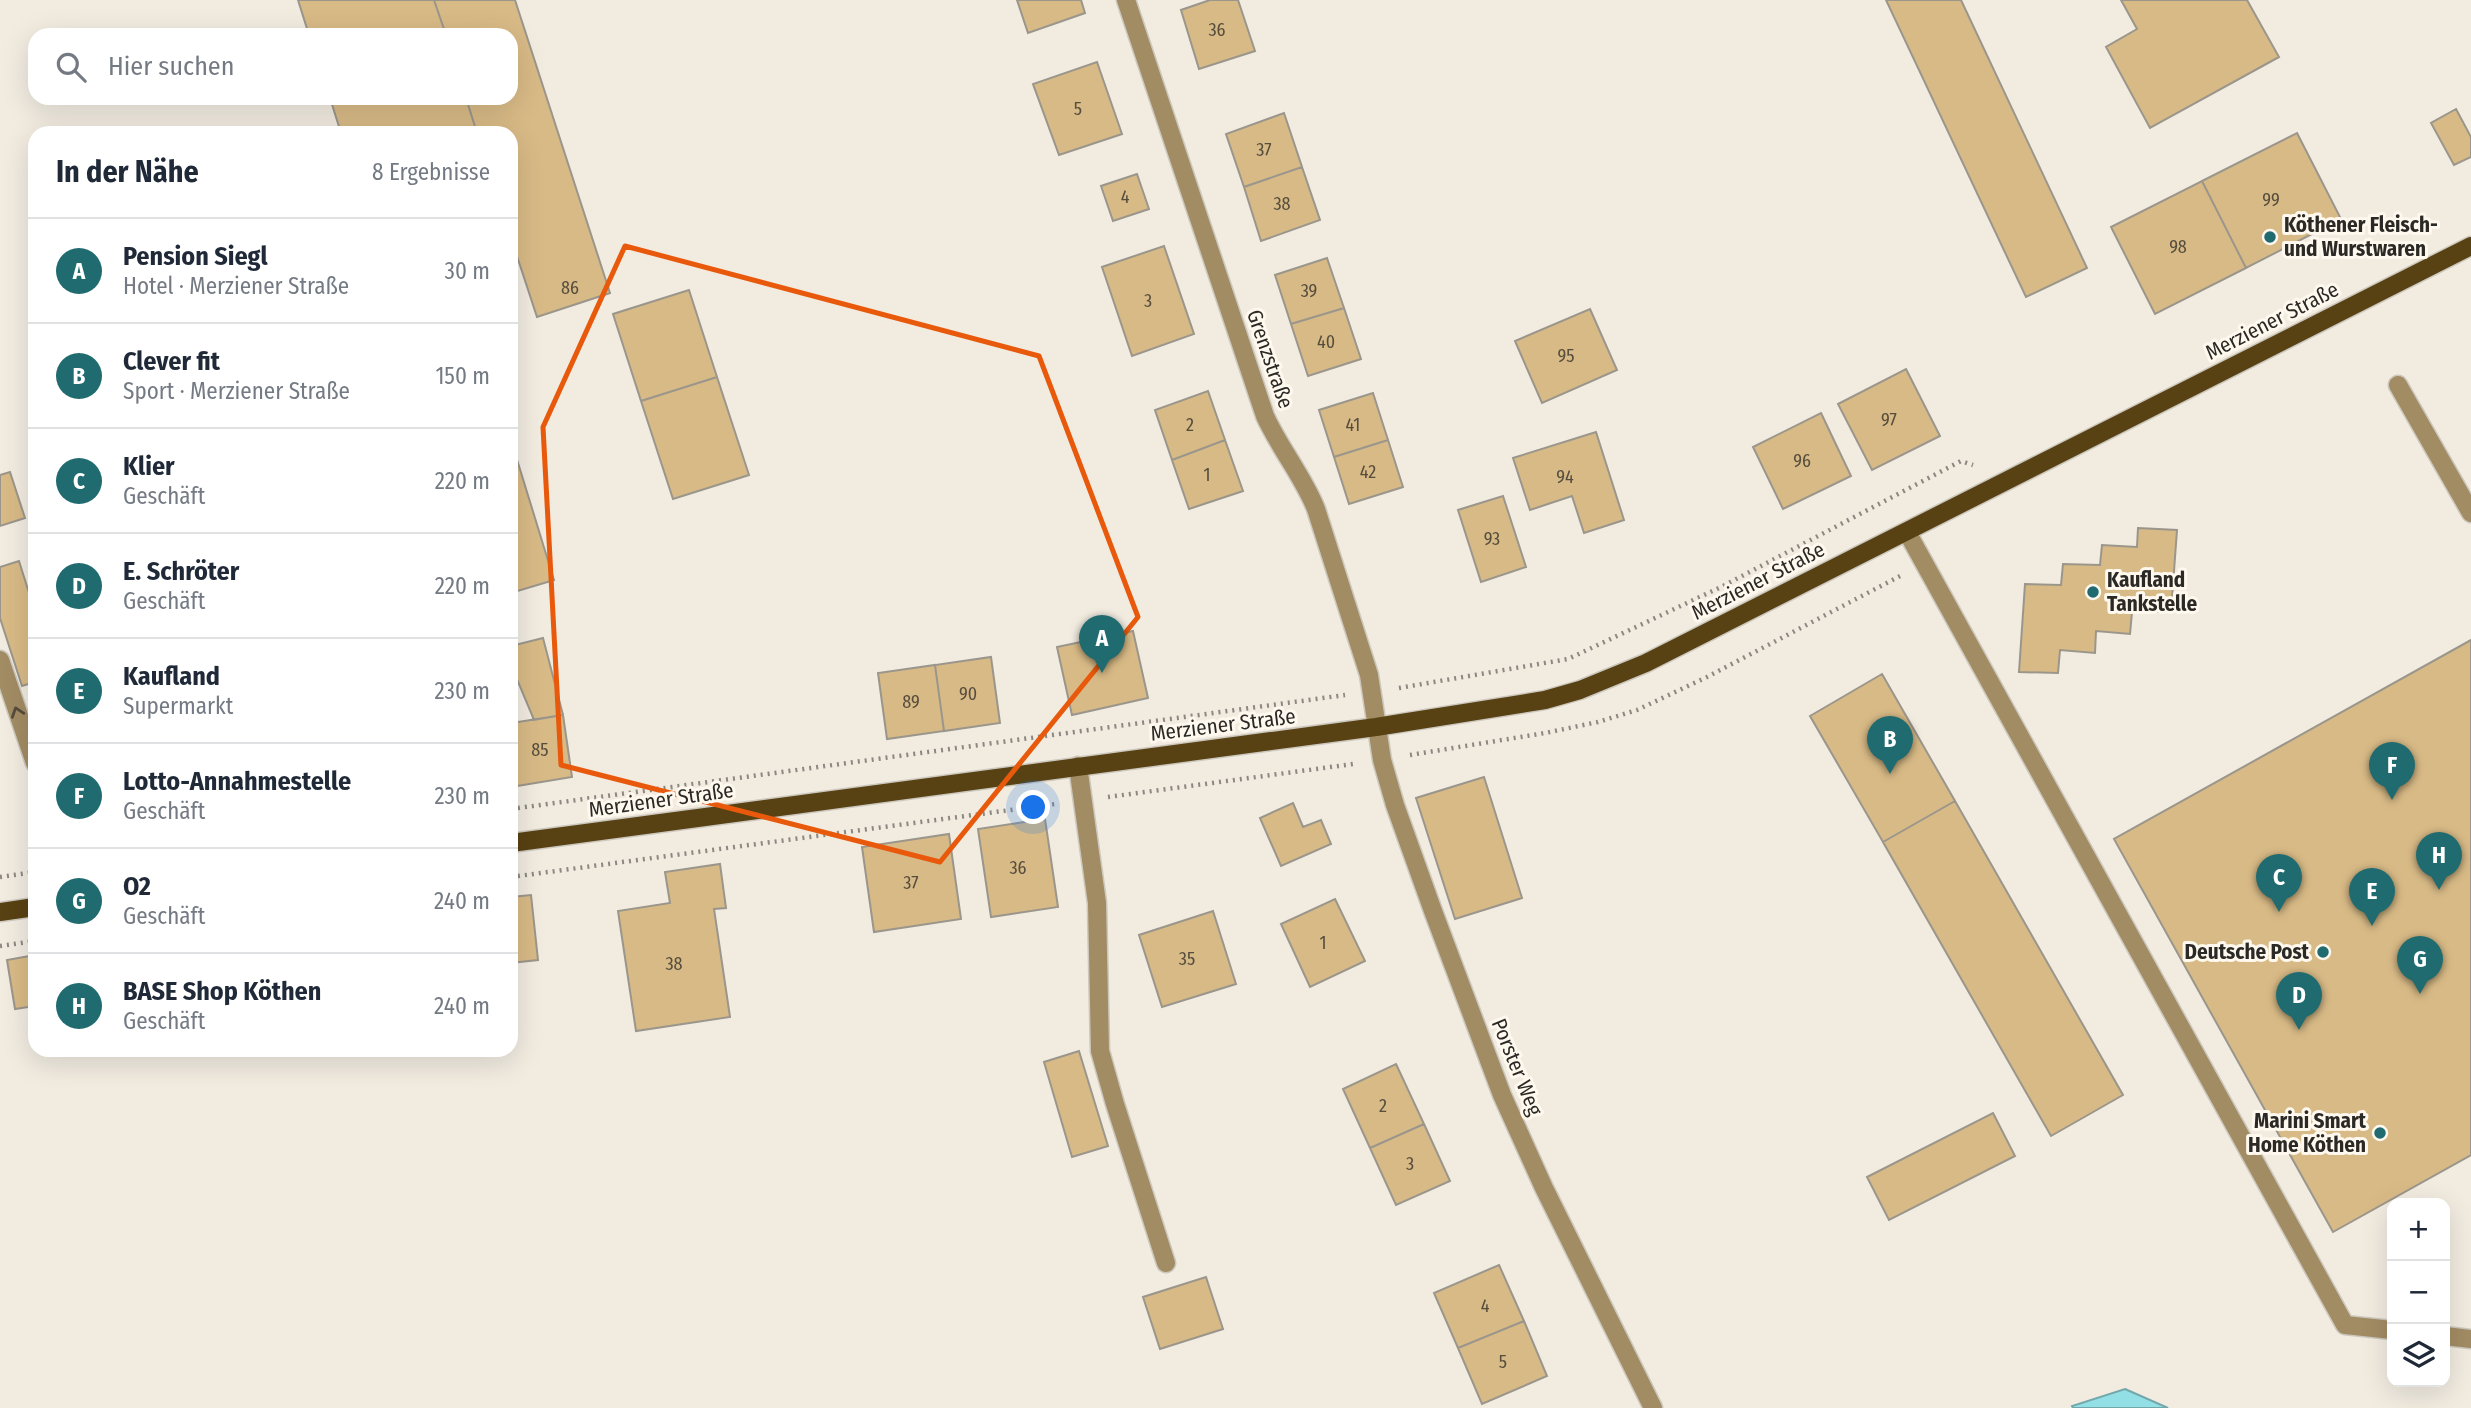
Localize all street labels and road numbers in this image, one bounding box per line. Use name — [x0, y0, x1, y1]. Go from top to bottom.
street label: Merziener Straße — [2201, 276, 2343, 366]
street label: Grenzstraße — [1241, 306, 1299, 412]
street label: Merziener Straße — [1687, 536, 1829, 626]
street label: Merziener Straße — [1149, 703, 1297, 747]
street label: Merziener Straße — [587, 777, 735, 823]
street label: Porster Weg — [1486, 1015, 1548, 1119]

